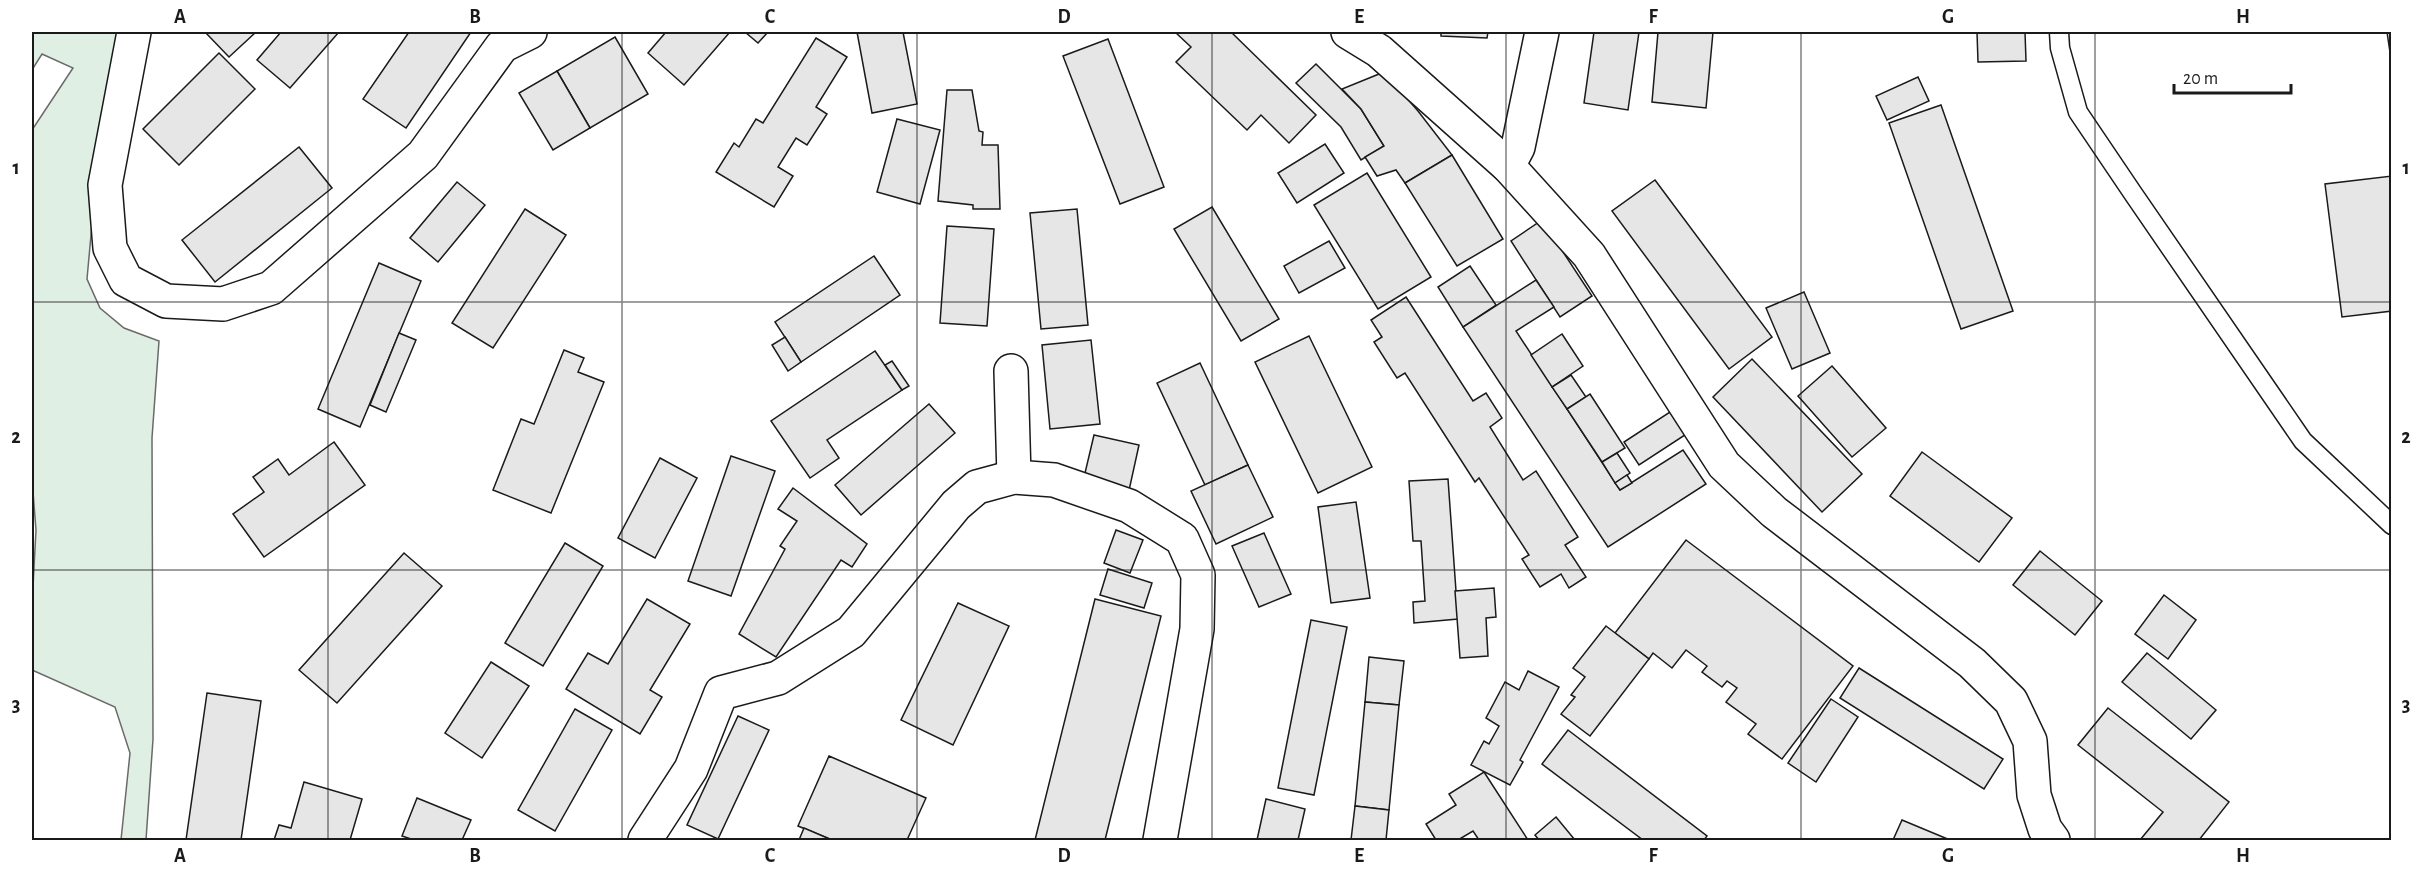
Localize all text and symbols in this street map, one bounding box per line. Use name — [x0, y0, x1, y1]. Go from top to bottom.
text: A — [174, 7, 186, 27]
text: B — [469, 7, 481, 27]
text: C — [765, 7, 776, 27]
text: D — [1057, 7, 1071, 27]
text: E — [1354, 7, 1364, 27]
text: F — [1648, 7, 1658, 27]
text: G — [1942, 7, 1954, 27]
text: H — [2236, 7, 2250, 27]
scale bar — [2174, 57, 2291, 95]
text: 20 m — [2183, 70, 2218, 88]
text: 1 — [12, 158, 20, 178]
text: 1 — [2402, 158, 2410, 178]
text: 2 — [11, 427, 21, 447]
text: 2 — [2401, 427, 2411, 447]
text: 3 — [12, 695, 20, 715]
text: 3 — [2402, 695, 2410, 715]
text: A — [174, 846, 186, 866]
text: B — [469, 846, 481, 866]
text: C — [765, 846, 776, 866]
text: D — [1057, 846, 1071, 866]
text: E — [1354, 846, 1364, 866]
text: F — [1648, 846, 1658, 866]
text: G — [1942, 846, 1954, 866]
text: H — [2236, 846, 2250, 866]

